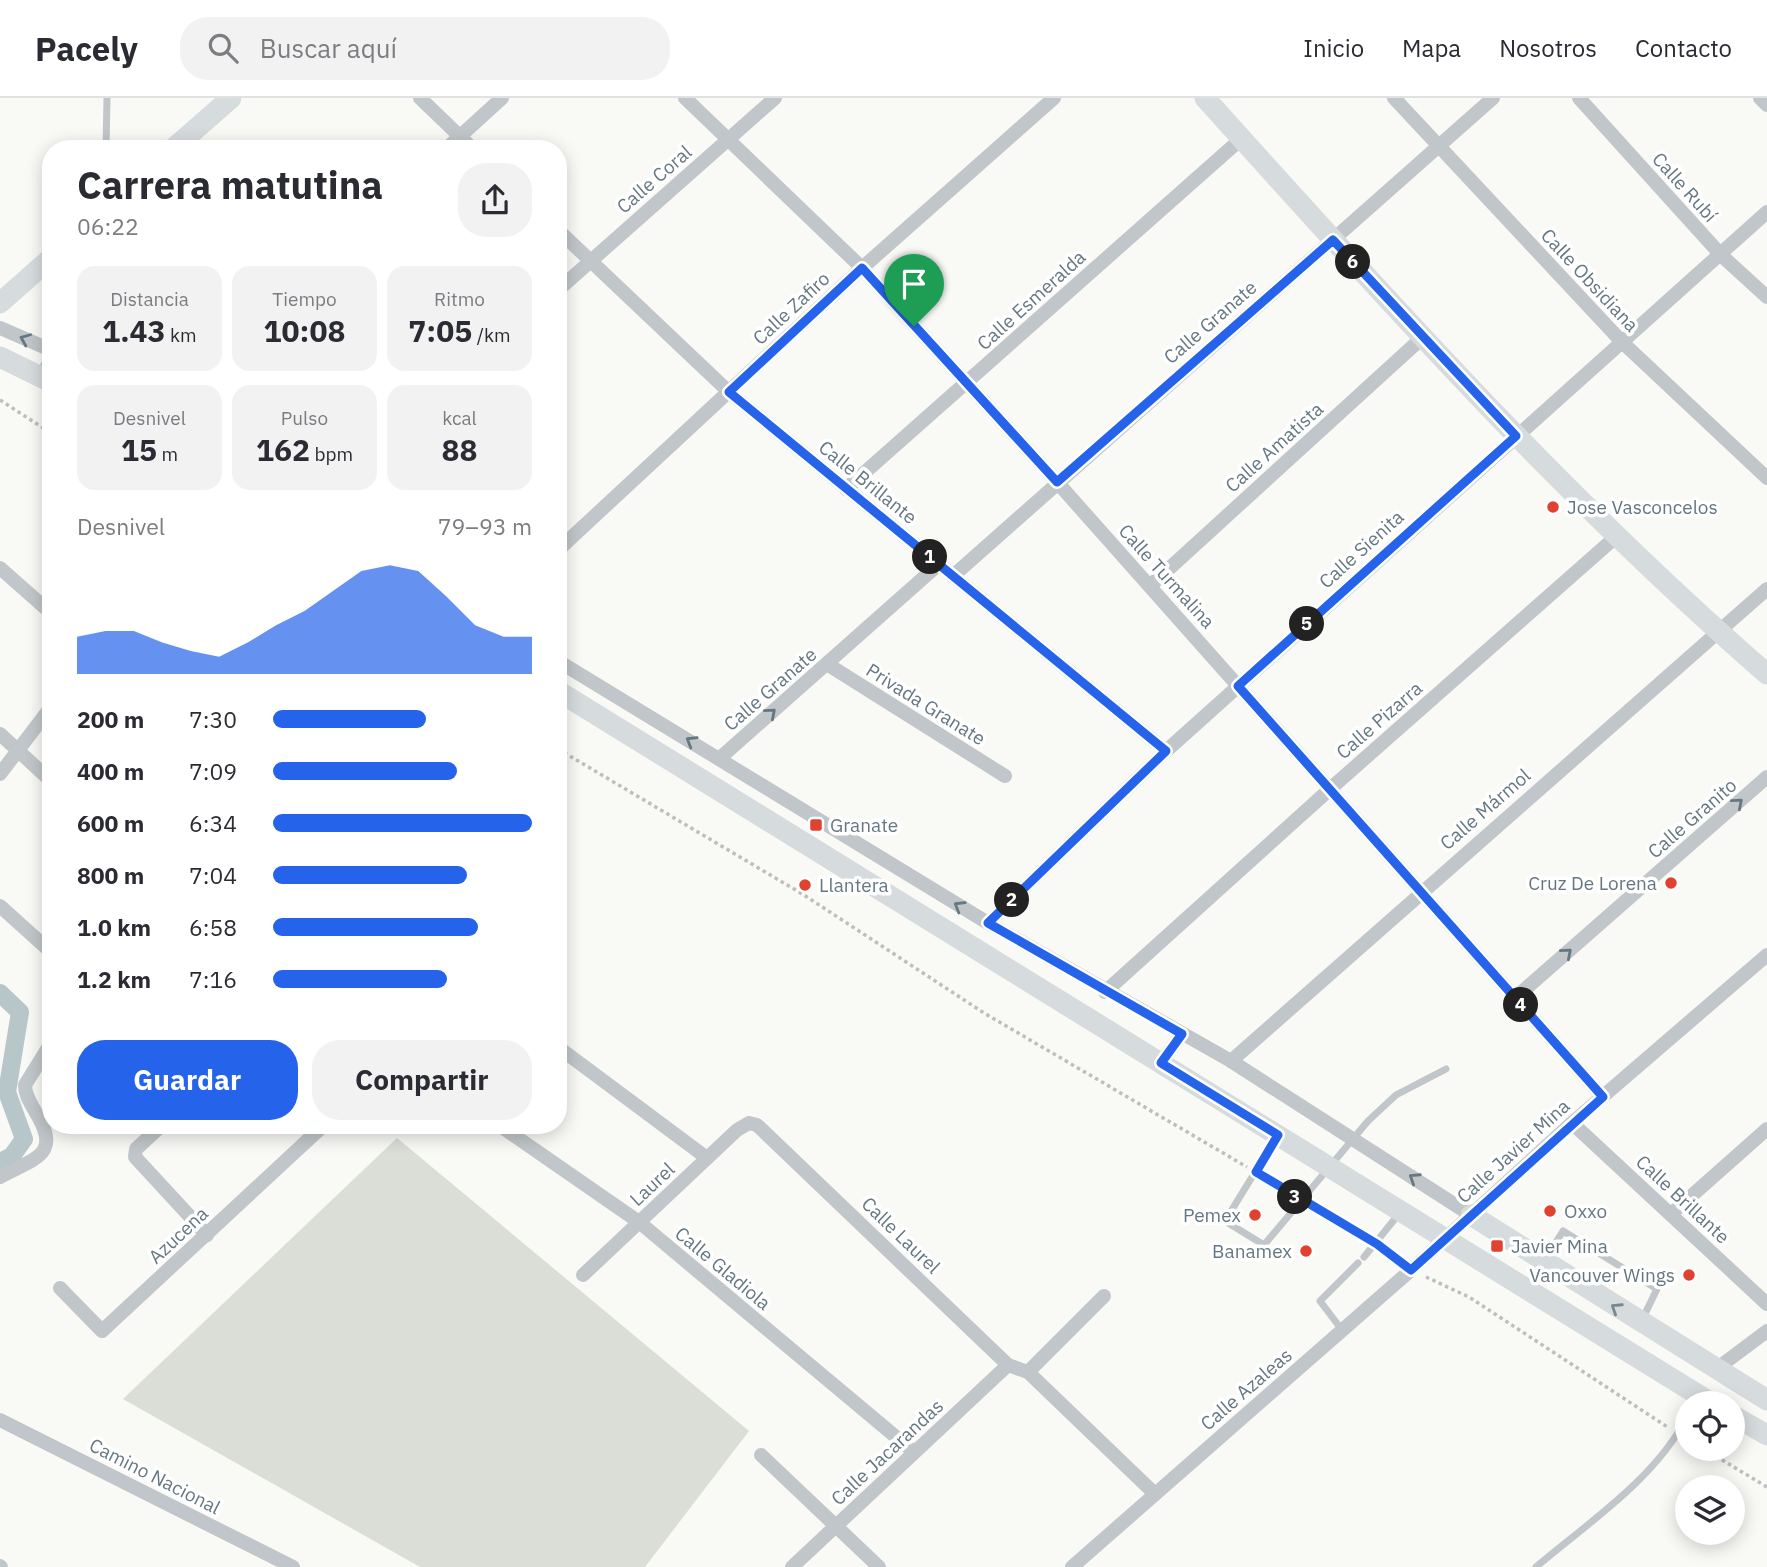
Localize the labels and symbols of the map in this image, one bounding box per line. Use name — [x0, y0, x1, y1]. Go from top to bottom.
street label: Calle Coral — [611, 140, 697, 218]
street label: Calle Rubí — [1647, 147, 1723, 227]
street label: Calle Obsidiana — [1536, 223, 1644, 337]
pin: 6 — [1336, 244, 1370, 280]
street label: Calle Esmeralda — [972, 245, 1090, 355]
pin — [884, 254, 944, 326]
street label: Calle Zafiro — [748, 266, 834, 350]
street label: Calle Granate — [1159, 275, 1261, 369]
one-way arrow — [20, 333, 33, 347]
street label: Calle Amatista — [1220, 397, 1328, 497]
street label: Calle Brillante — [814, 435, 922, 529]
place label: Jose Vasconcelos — [1567, 495, 1718, 519]
marker: Jose Vasconcelos — [1545, 499, 1561, 515]
street label: Calle Sienita — [1314, 505, 1408, 593]
street label: Calle Turmalina — [1114, 519, 1220, 633]
pin: 1 — [912, 540, 948, 574]
pin: 5 — [1290, 606, 1324, 642]
street label: Calle Granate — [719, 642, 821, 736]
street label: Privada Granate — [862, 658, 990, 750]
street label: Calle Pizarra — [1331, 676, 1427, 764]
one-way arrow — [763, 709, 776, 721]
one-way arrow — [686, 736, 699, 749]
street label: Calle Mármol — [1435, 763, 1535, 855]
street label: Calle Granito — [1643, 773, 1741, 863]
one-way arrow — [1730, 799, 1743, 811]
place label: Granate — [830, 813, 898, 837]
marker: Granate — [808, 817, 824, 833]
place label: Cruz De Lorena — [1528, 871, 1657, 895]
place label: Llantera — [819, 873, 889, 897]
marker: Cruz De Lorena — [1663, 875, 1679, 891]
marker: Llantera — [797, 877, 813, 893]
pin: 2 — [995, 882, 1030, 918]
one-way arrow — [953, 901, 966, 914]
one-way arrow — [1558, 949, 1571, 961]
pin: 4 — [1504, 988, 1538, 1023]
street label: Calle Javier Mina — [1452, 1094, 1574, 1208]
street label: Calle Brillante — [1631, 1149, 1735, 1249]
street label: Laurel — [624, 1157, 680, 1211]
one-way arrow — [1408, 1173, 1421, 1186]
pin: 3 — [1278, 1180, 1312, 1214]
street label: Calle Laurel — [857, 1192, 945, 1278]
place label: Oxxo — [1564, 1199, 1607, 1223]
street label: Azucena — [143, 1201, 213, 1269]
place label: Pemex — [1183, 1203, 1241, 1227]
marker: Oxxo — [1542, 1203, 1558, 1219]
marker: Pemex — [1247, 1207, 1263, 1223]
street label: Calle Gladiola — [670, 1221, 776, 1315]
place label: Javier Mina — [1511, 1234, 1608, 1258]
marker: Javier Mina — [1489, 1238, 1505, 1254]
place label: Banamex — [1212, 1239, 1292, 1263]
marker: Banamex — [1298, 1243, 1314, 1259]
place label: Vancouver Wings — [1529, 1263, 1675, 1287]
marker: Vancouver Wings — [1681, 1267, 1697, 1283]
one-way arrow — [1610, 1303, 1623, 1316]
street label: Calle Azaleas — [1195, 1343, 1297, 1435]
street label: Calle Jacarandas — [826, 1394, 948, 1510]
street label: Camino Nacional — [85, 1433, 225, 1519]

